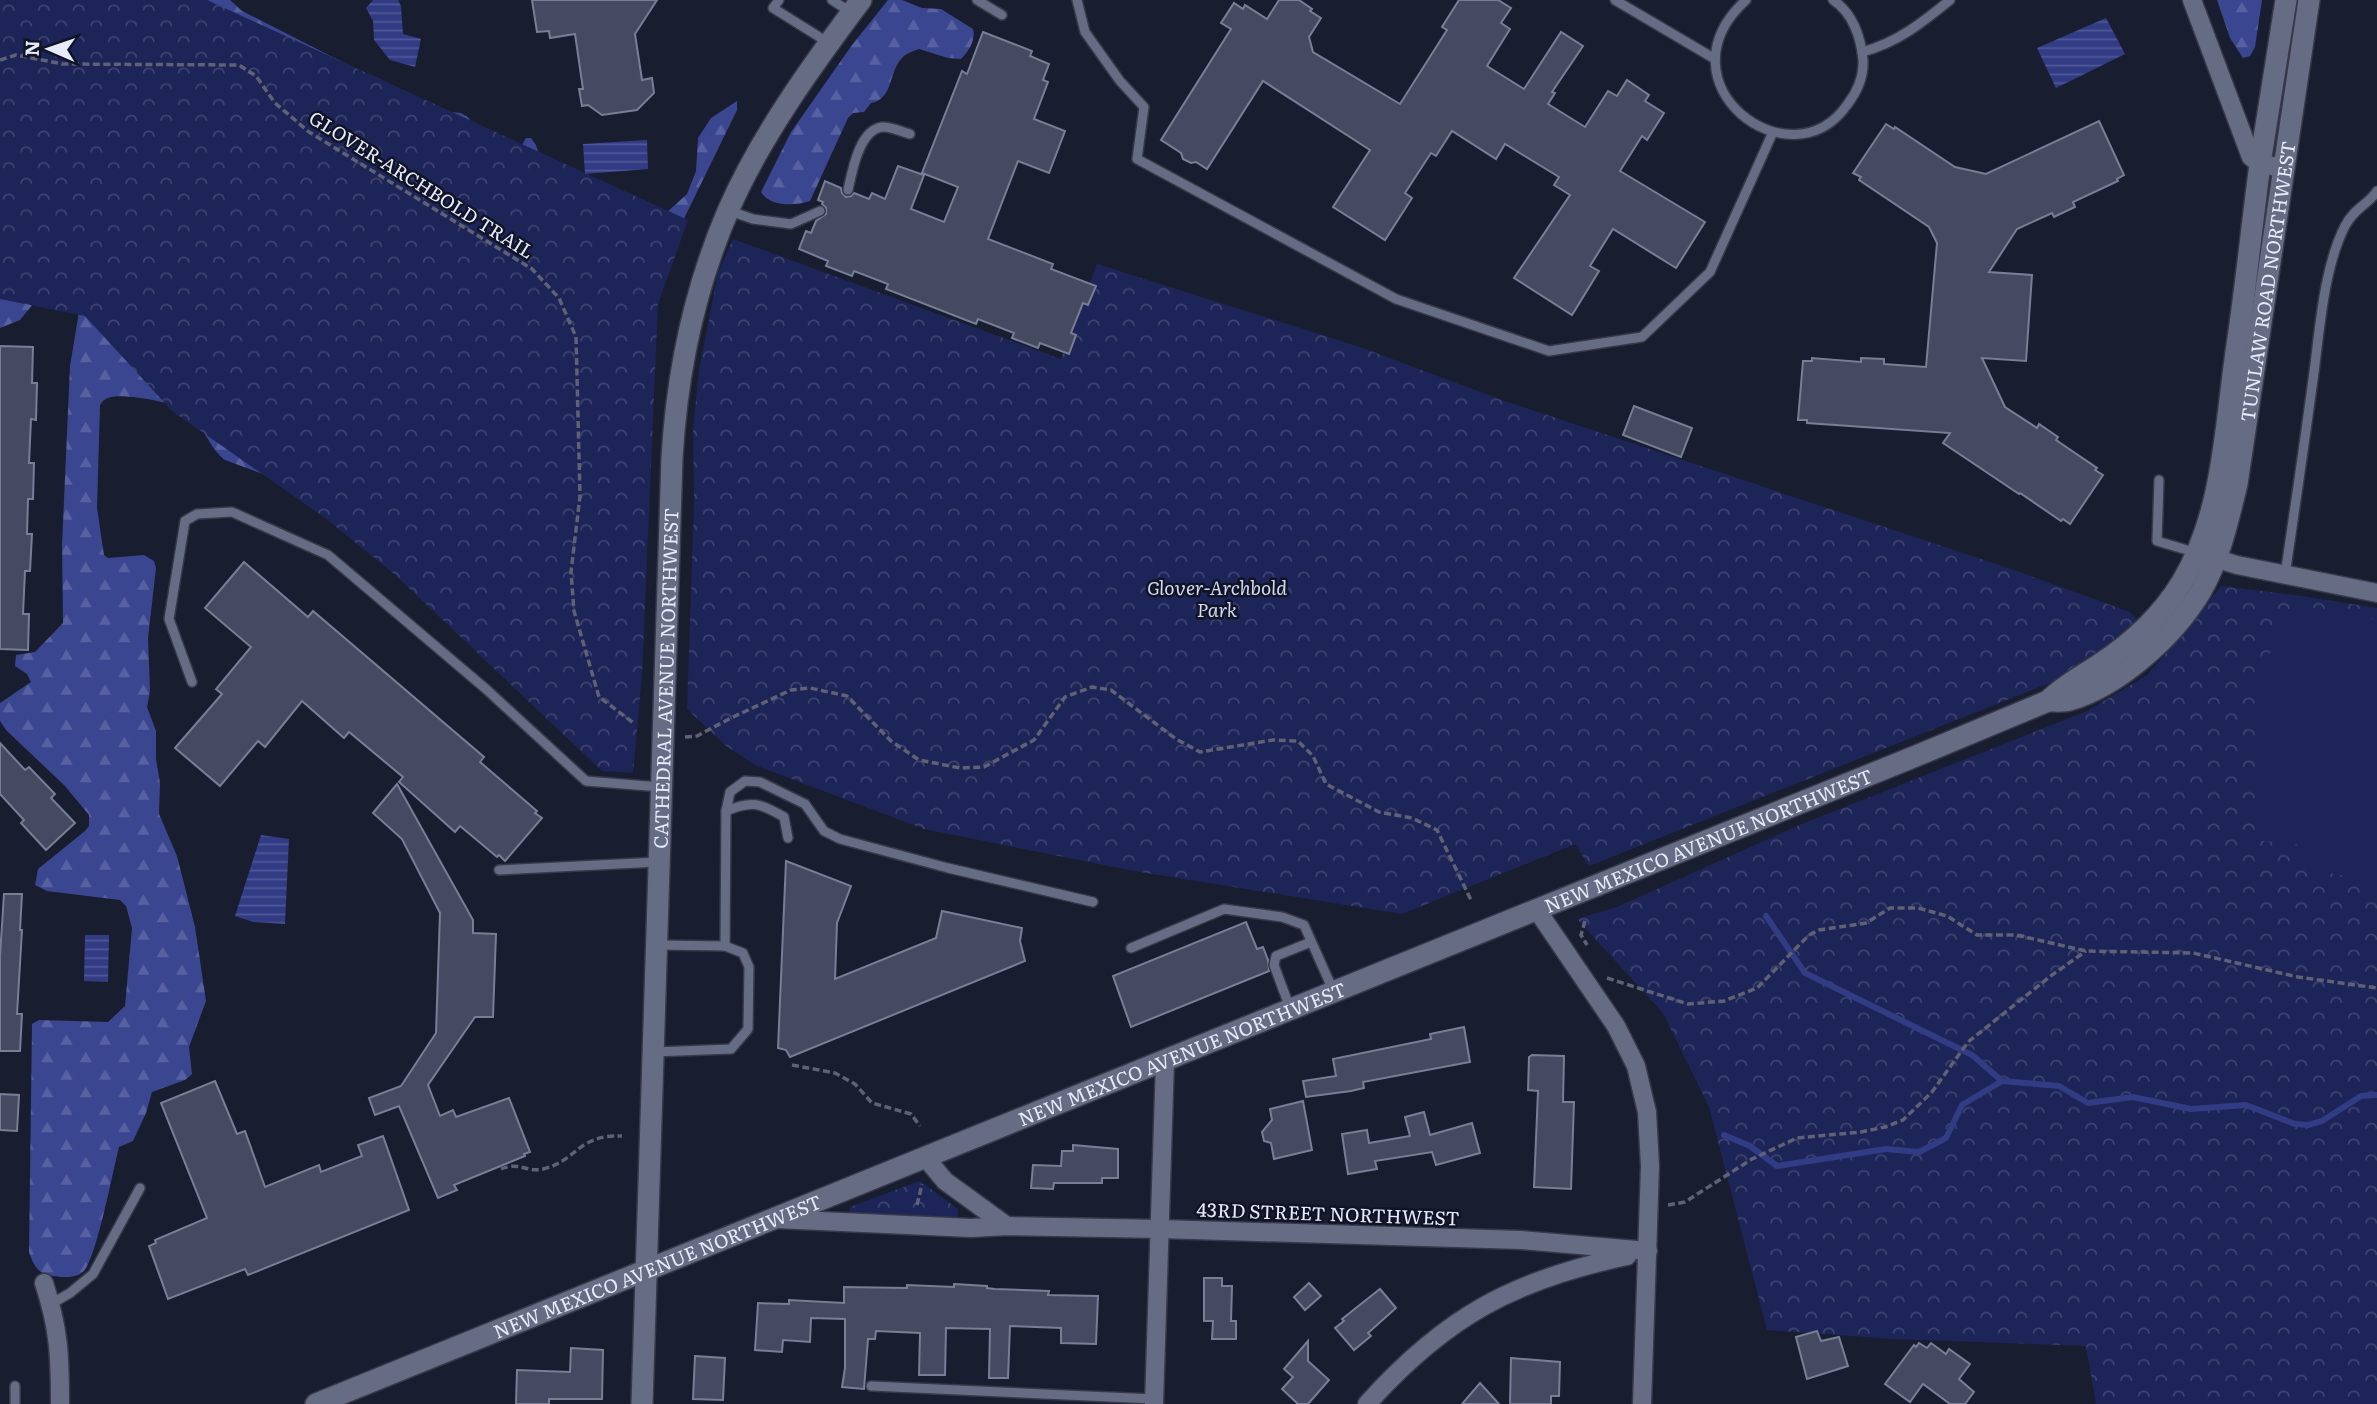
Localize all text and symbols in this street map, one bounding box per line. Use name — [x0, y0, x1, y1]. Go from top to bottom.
north arrow — [14, 14, 84, 84]
text: N — [17, 40, 45, 57]
street label: GLOVER-ARCHBOLD TRAIL — [304, 103, 540, 265]
street label: TUNLAW ROAD NORTHWEST — [2232, 139, 2302, 424]
street label: CATHEDRAL AVENUE NORTHWEST — [646, 508, 684, 849]
park label: Glover-Archbold Park — [1147, 573, 1287, 623]
street label: NEW MEXICO AVENUE NORTHWEST — [1540, 761, 1876, 919]
street label: NEW MEXICO AVENUE NORTHWEST — [1013, 974, 1350, 1132]
street label: NEW MEXICO AVENUE NORTHWEST — [489, 1187, 825, 1345]
street label: 43RD STREET NORTHWEST — [1196, 1194, 1460, 1232]

